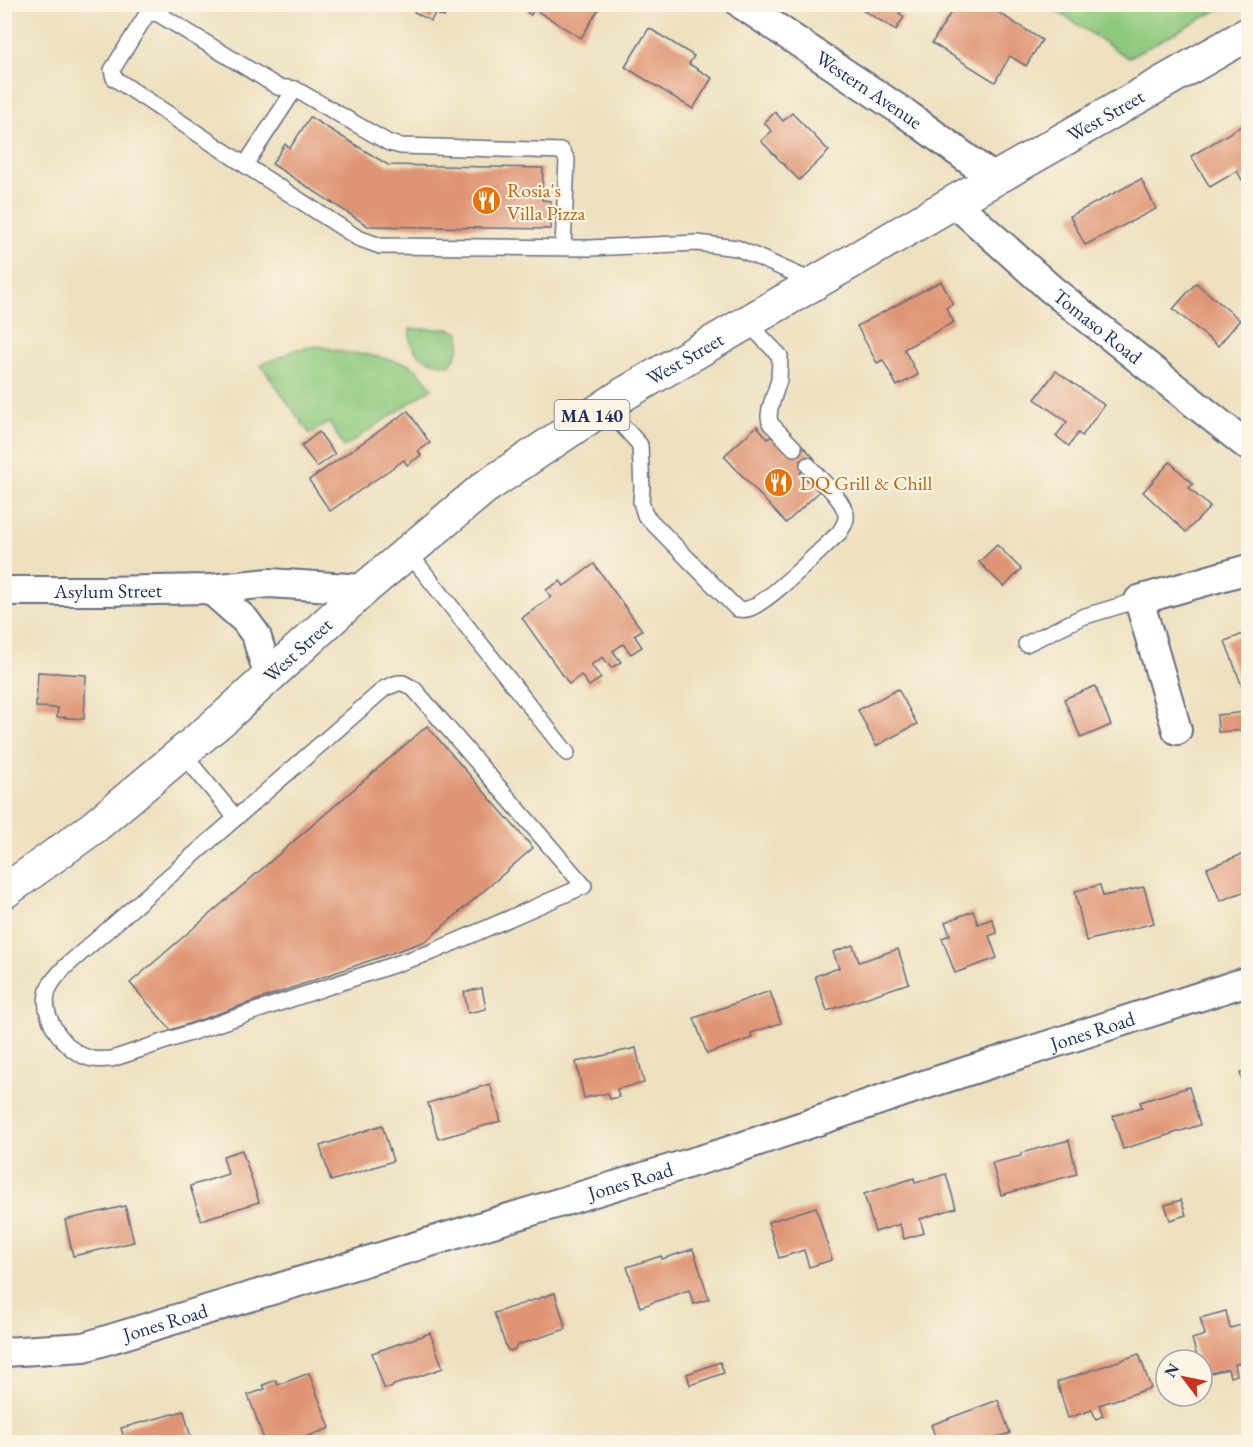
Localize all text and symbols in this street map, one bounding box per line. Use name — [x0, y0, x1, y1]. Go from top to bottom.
street label: Western Avenue — [811, 44, 928, 135]
street label: West Street — [1062, 83, 1150, 148]
place label: Rosia's Villa Pizza — [507, 177, 586, 226]
restaurant icon: Rosia's Villa Pizza — [470, 185, 502, 217]
street label: Tomaso Road — [1048, 283, 1148, 370]
street label: West Street — [642, 326, 729, 391]
road number: MA 140 — [554, 400, 630, 430]
restaurant icon: DQ Grill & Chill — [763, 467, 795, 499]
place label: DQ Grill & Chill — [800, 470, 932, 496]
street label: Asylum Street — [53, 577, 163, 604]
street label: West Street — [258, 611, 338, 688]
street label: Jones Road — [1045, 1005, 1139, 1057]
street label: Jones Road — [583, 1156, 677, 1207]
street label: Jones Road — [118, 1297, 212, 1348]
north arrow — [1154, 1348, 1214, 1408]
text: N — [1159, 1359, 1184, 1381]

